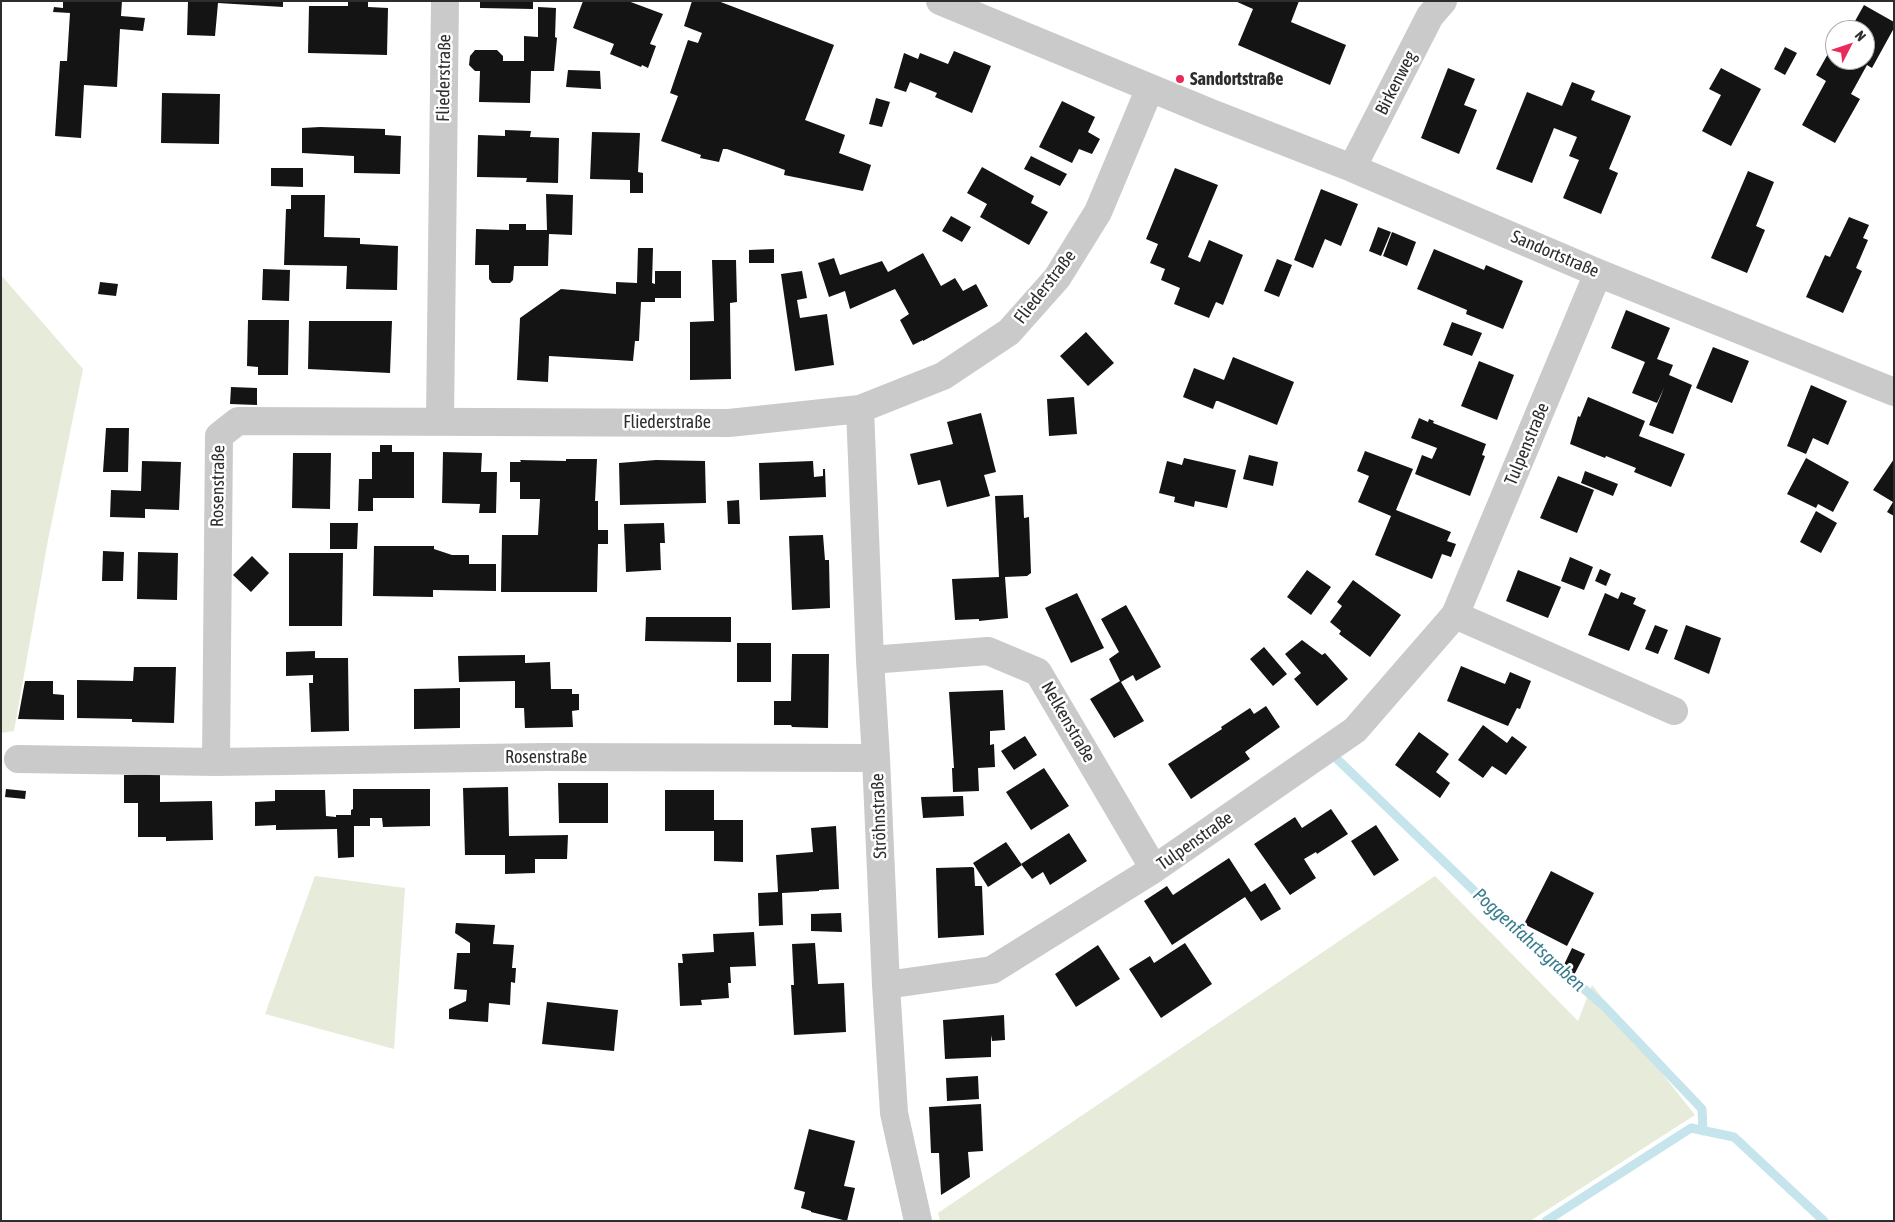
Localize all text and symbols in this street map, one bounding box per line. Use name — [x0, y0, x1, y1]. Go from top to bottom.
north arrow — [1825, 20, 1875, 70]
text: N — [1852, 27, 1869, 44]
street label: Fliederstraße — [432, 34, 456, 122]
street label: Birkenweg — [1371, 47, 1421, 119]
place label: Sandortstraße — [1190, 68, 1283, 90]
marker: Sandortstraße — [1174, 73, 1186, 85]
street label: Sandortstraße — [1508, 226, 1602, 282]
street label: Fliederstraße — [1009, 246, 1081, 328]
street label: Tulpenstraße — [1500, 400, 1554, 488]
street label: Fliederstraße — [623, 411, 711, 433]
street label: Rosenstraße — [206, 445, 230, 527]
street label: Nelkenstraße — [1036, 678, 1100, 766]
street label: Rosenstraße — [505, 746, 587, 768]
street label: Ströhnstraße — [867, 773, 891, 859]
street label: Tulpenstraße — [1153, 807, 1237, 875]
water label: Poggenfahrtsgraben — [1468, 883, 1590, 997]

